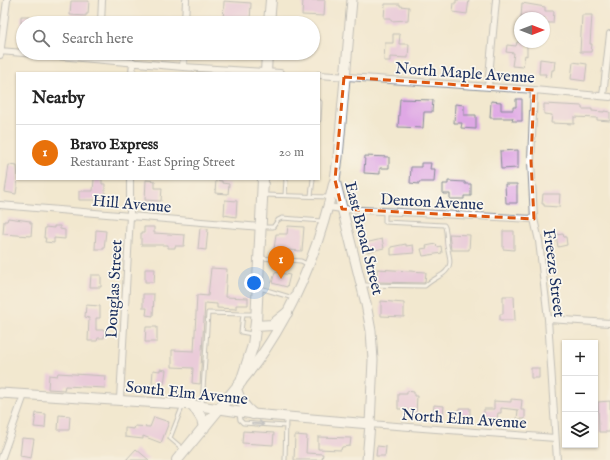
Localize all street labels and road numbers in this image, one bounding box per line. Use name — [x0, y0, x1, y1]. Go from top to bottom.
street label: North Maple Avenue — [394, 59, 535, 89]
street label: East Broad Street — [339, 180, 387, 298]
street label: Denton Avenue — [380, 190, 484, 216]
street label: Hill Avenue — [92, 192, 172, 218]
street label: Freeze Street — [538, 228, 568, 319]
street label: Douglas Street — [102, 239, 128, 339]
street label: South Elm Avenue — [125, 378, 249, 410]
street label: North Elm Avenue — [401, 406, 527, 434]

